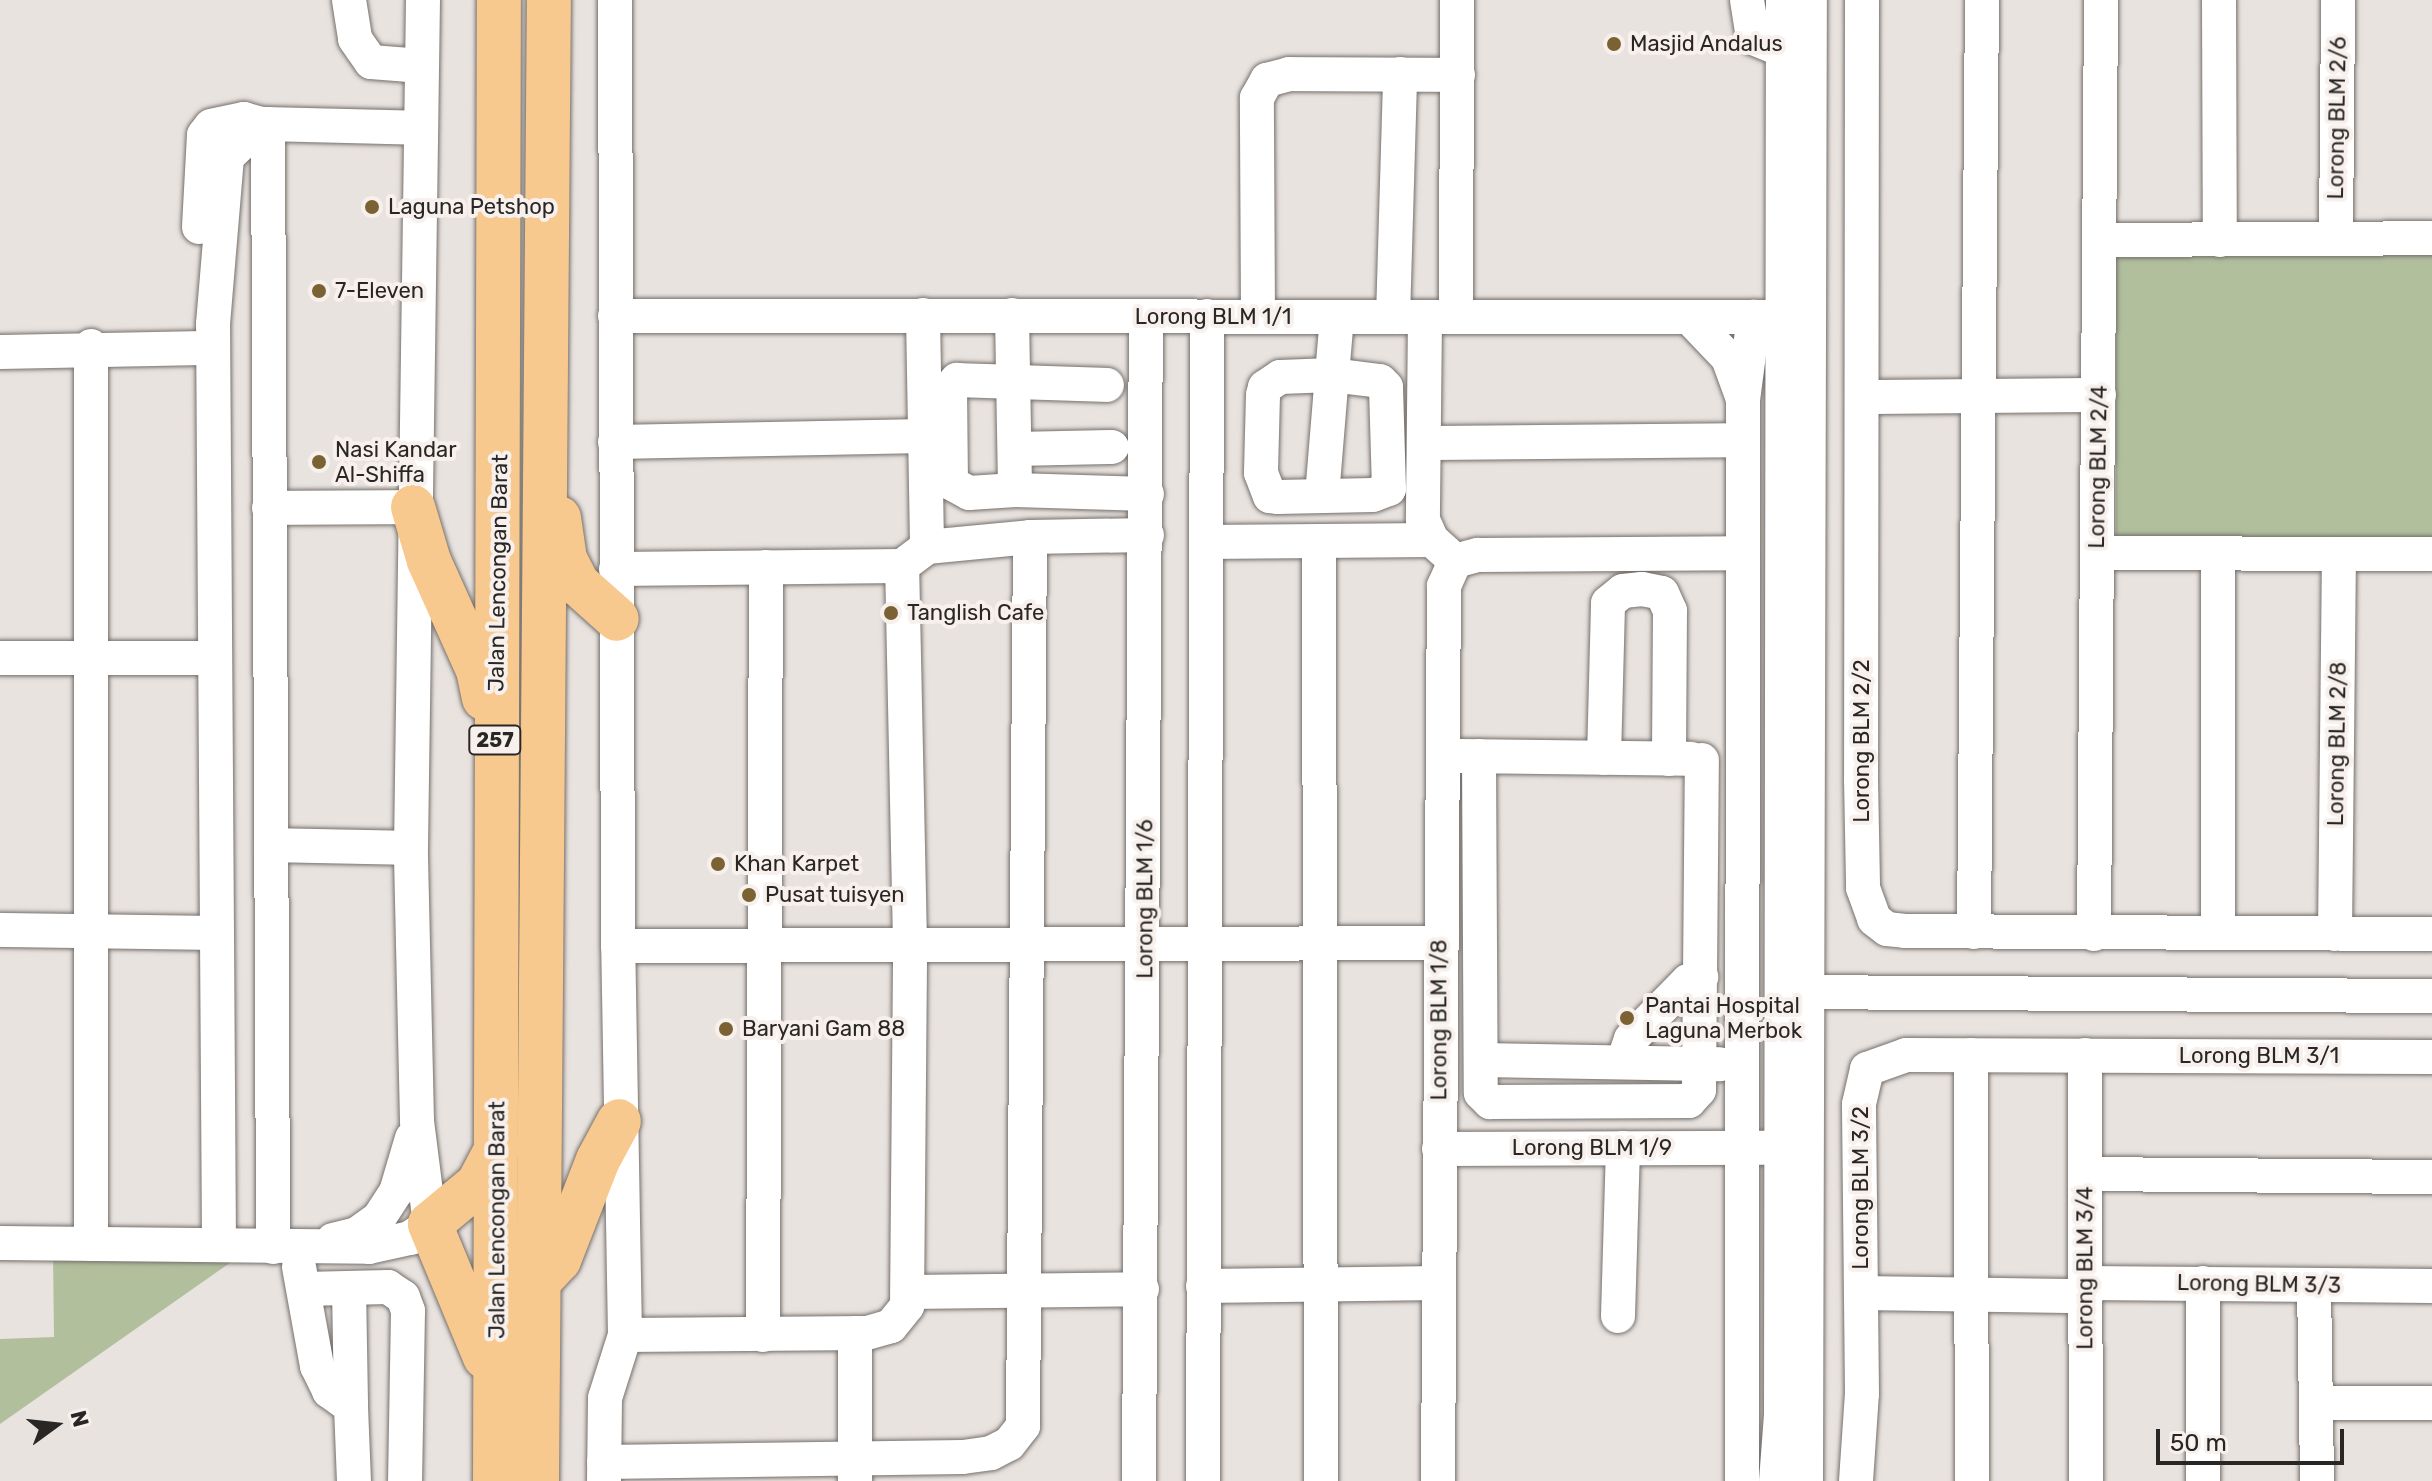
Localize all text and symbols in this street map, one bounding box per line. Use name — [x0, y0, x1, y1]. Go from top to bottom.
place label: Masjid Andalus — [1630, 31, 1783, 57]
marker: Masjid Andalus — [1605, 35, 1623, 53]
street label: Lorong BLM 2/6 — [2322, 36, 2352, 200]
place label: Laguna Petshop — [388, 194, 555, 220]
marker: Laguna Petshop — [363, 198, 381, 216]
place label: 7-Eleven — [335, 278, 424, 304]
marker: 7-Eleven — [310, 282, 328, 300]
street label: Lorong BLM 1/1 — [1135, 304, 1291, 330]
street label: Lorong BLM 2/4 — [2083, 385, 2113, 549]
place label: Nasi Kandar Al-Shiffa — [335, 436, 457, 488]
marker: Nasi Kandar Al-Shiffa — [310, 453, 328, 471]
street label: Jalan Lencongan Barat — [483, 454, 513, 692]
place label: Tanglish Cafe — [907, 600, 1044, 626]
marker: Tanglish Cafe — [882, 604, 900, 622]
street label: Lorong BLM 2/2 — [1849, 659, 1875, 823]
street label: Lorong BLM 2/8 — [2322, 662, 2352, 826]
road number: 257 — [467, 724, 523, 756]
street label: Lorong BLM 1/6 — [1132, 819, 1158, 979]
place label: Khan Karpet — [734, 851, 859, 877]
marker: Khan Karpet — [709, 855, 727, 873]
place label: Pusat tuisyen — [765, 882, 905, 908]
marker: Pusat tuisyen — [740, 886, 758, 904]
street label: Lorong BLM 1/8 — [1426, 940, 1452, 1100]
place label: Pantai Hospital Laguna Merbok — [1645, 992, 1802, 1044]
marker: Pantai Hospital Laguna Merbok — [1616, 1007, 1638, 1029]
place label: Baryani Gam 88 — [742, 1016, 905, 1042]
marker: Baryani Gam 88 — [717, 1020, 735, 1038]
street label: Lorong BLM 3/1 — [2179, 1043, 2339, 1069]
street label: Jalan Lencongan Barat — [484, 1101, 510, 1339]
street label: Lorong BLM 3/2 — [1848, 1106, 1874, 1270]
street label: Lorong BLM 1/9 — [1512, 1135, 1672, 1161]
street label: Lorong BLM 3/4 — [2072, 1186, 2098, 1350]
street label: Lorong BLM 3/3 — [2177, 1269, 2341, 1299]
north arrow — [16, 1385, 96, 1465]
text: N — [65, 1408, 95, 1430]
scale bar — [2160, 1413, 2348, 1463]
text: 50 m — [2170, 1429, 2227, 1457]

